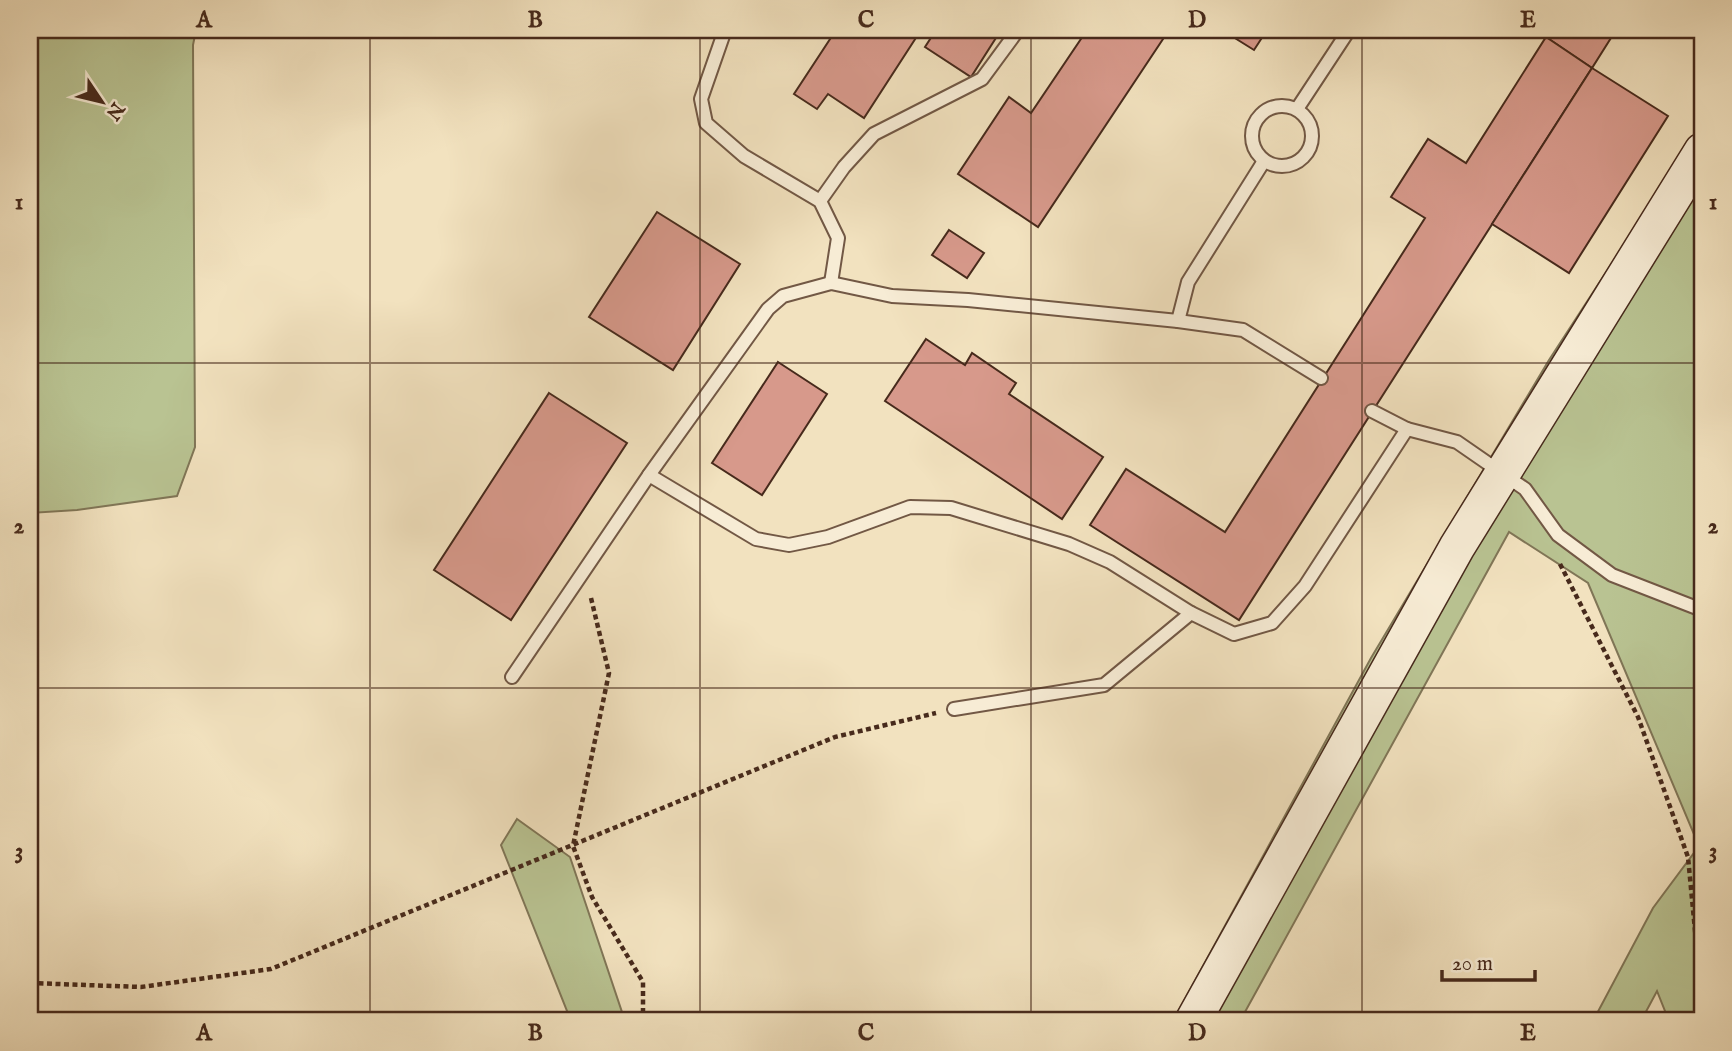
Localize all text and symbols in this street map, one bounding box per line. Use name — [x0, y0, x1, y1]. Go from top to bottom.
text: A — [195, 6, 213, 35]
text: B — [527, 6, 543, 35]
text: C — [858, 6, 875, 35]
text: D — [1188, 6, 1206, 35]
text: E — [1520, 6, 1536, 35]
north arrow — [66, 66, 136, 136]
text: N — [99, 96, 129, 125]
text: 1 — [15, 188, 23, 217]
text: 1 — [1709, 188, 1717, 217]
text: 2 — [14, 512, 25, 541]
text: 2 — [1708, 512, 1719, 541]
text: 3 — [15, 837, 23, 866]
text: 3 — [1709, 837, 1717, 866]
scale bar — [1442, 939, 1534, 983]
text: 20 m — [1452, 951, 1493, 978]
text: A — [195, 1019, 213, 1048]
text: B — [527, 1019, 543, 1048]
text: C — [858, 1019, 875, 1048]
text: D — [1188, 1019, 1206, 1048]
text: E — [1520, 1019, 1536, 1048]

